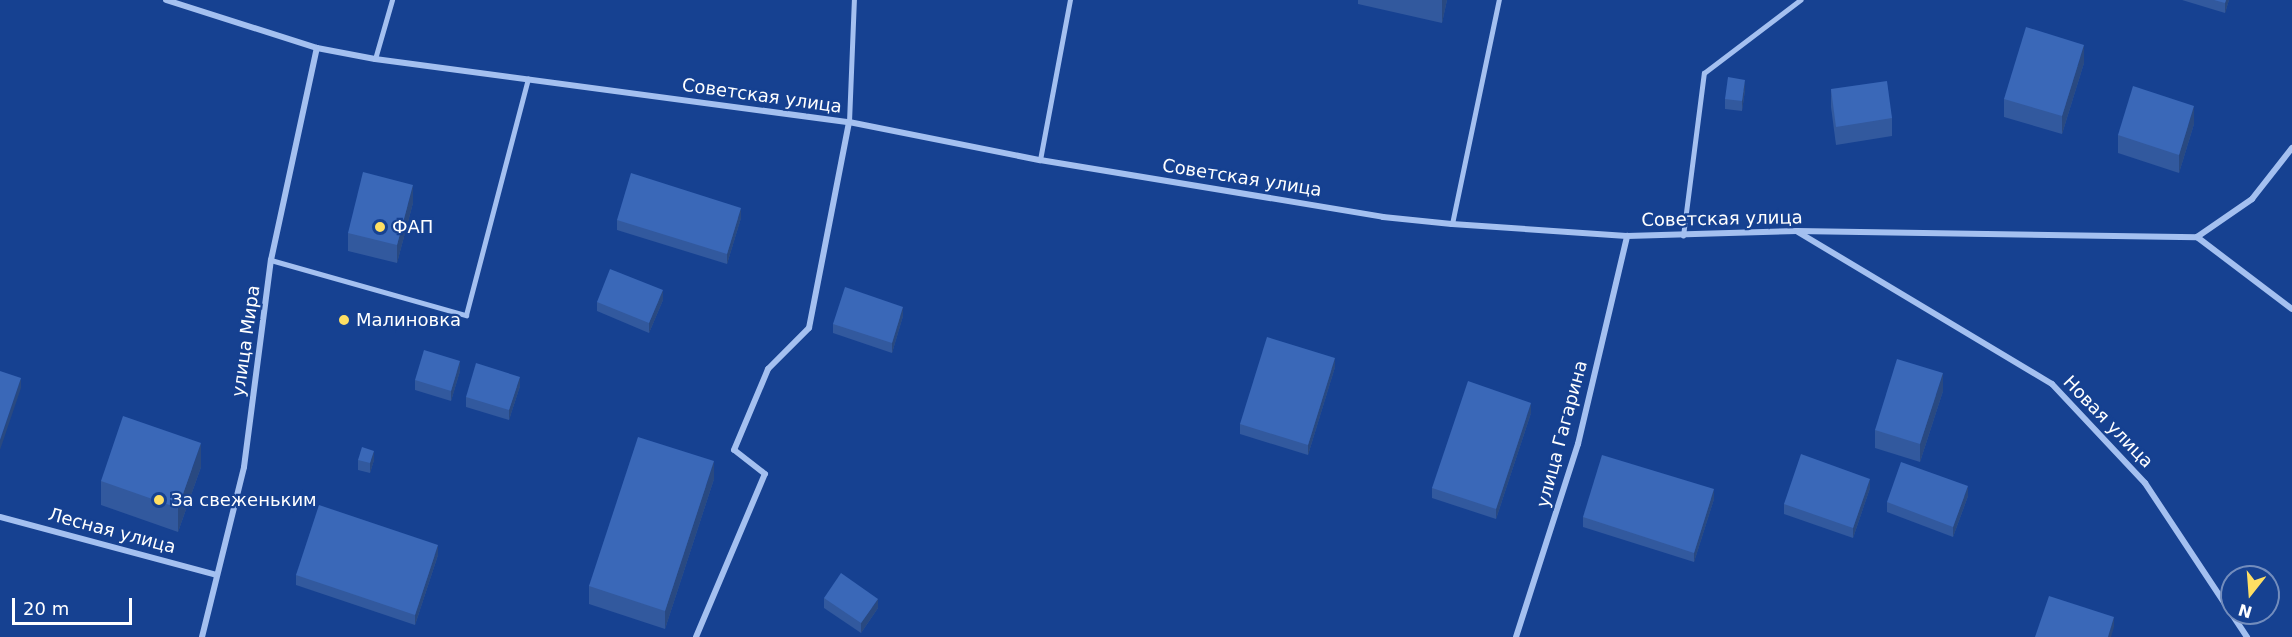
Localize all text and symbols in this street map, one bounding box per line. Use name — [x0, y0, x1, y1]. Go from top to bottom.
street label: Советская улица — [681, 74, 843, 118]
street label: Советская улица — [1161, 155, 1323, 201]
street label: Советская улица — [1641, 207, 1803, 231]
place label: ФАП — [392, 216, 433, 238]
marker: ФАП — [373, 220, 387, 234]
street label: улица Мира — [227, 284, 265, 398]
place label: Малиновка — [356, 309, 461, 331]
marker: Малиновка — [337, 313, 351, 327]
street label: улица Гагарина — [1532, 358, 1592, 510]
street label: Новая улица — [2059, 371, 2157, 473]
place label: За свеженьким — [171, 489, 317, 511]
marker: За свеженьким — [152, 493, 166, 507]
street label: Лесная улица — [46, 504, 178, 558]
north arrow — [2220, 565, 2280, 625]
scale bar — [15, 586, 135, 624]
text: 20 m — [23, 598, 69, 619]
text: N — [2236, 600, 2254, 622]

